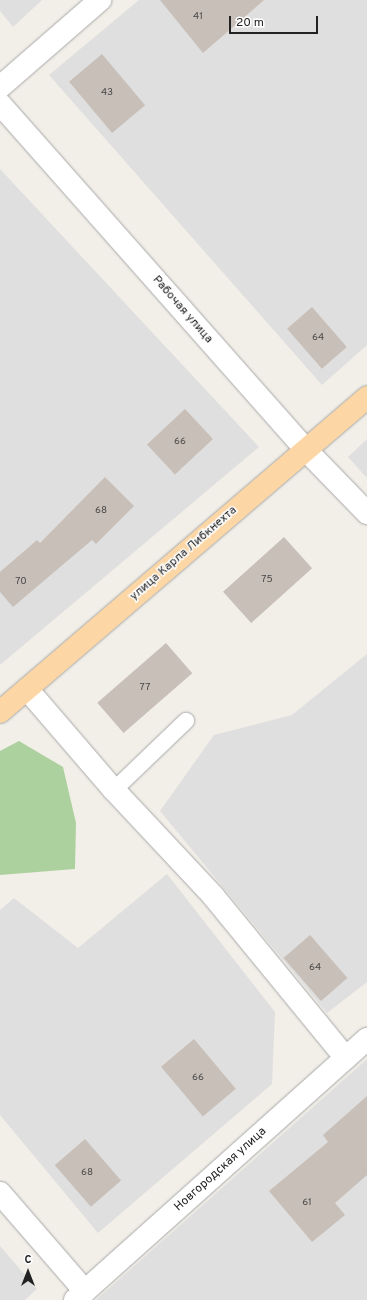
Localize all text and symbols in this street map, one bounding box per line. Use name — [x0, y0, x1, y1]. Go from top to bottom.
scale bar — [231, 8, 320, 34]
house number: 41 — [193, 11, 203, 23]
text: 20 m — [236, 15, 264, 31]
house number: 43 — [101, 87, 113, 99]
street label: Рабочая улица — [149, 273, 215, 347]
house number: 64 — [312, 332, 324, 344]
house number: 66 — [174, 436, 186, 448]
street label: улица Карла Либкнехта — [128, 504, 240, 604]
house number: 68 — [95, 505, 107, 517]
house number: 75 — [261, 574, 273, 586]
house number: 70 — [15, 576, 27, 588]
house number: 77 — [140, 682, 150, 694]
house number: 64 — [309, 962, 321, 974]
house number: 66 — [192, 1072, 204, 1084]
street label: Новгородская улица — [172, 1125, 270, 1215]
house number: 68 — [81, 1167, 93, 1179]
house number: 61 — [302, 1197, 312, 1209]
north arrow — [8, 1252, 48, 1292]
text: С — [24, 1253, 32, 1267]

